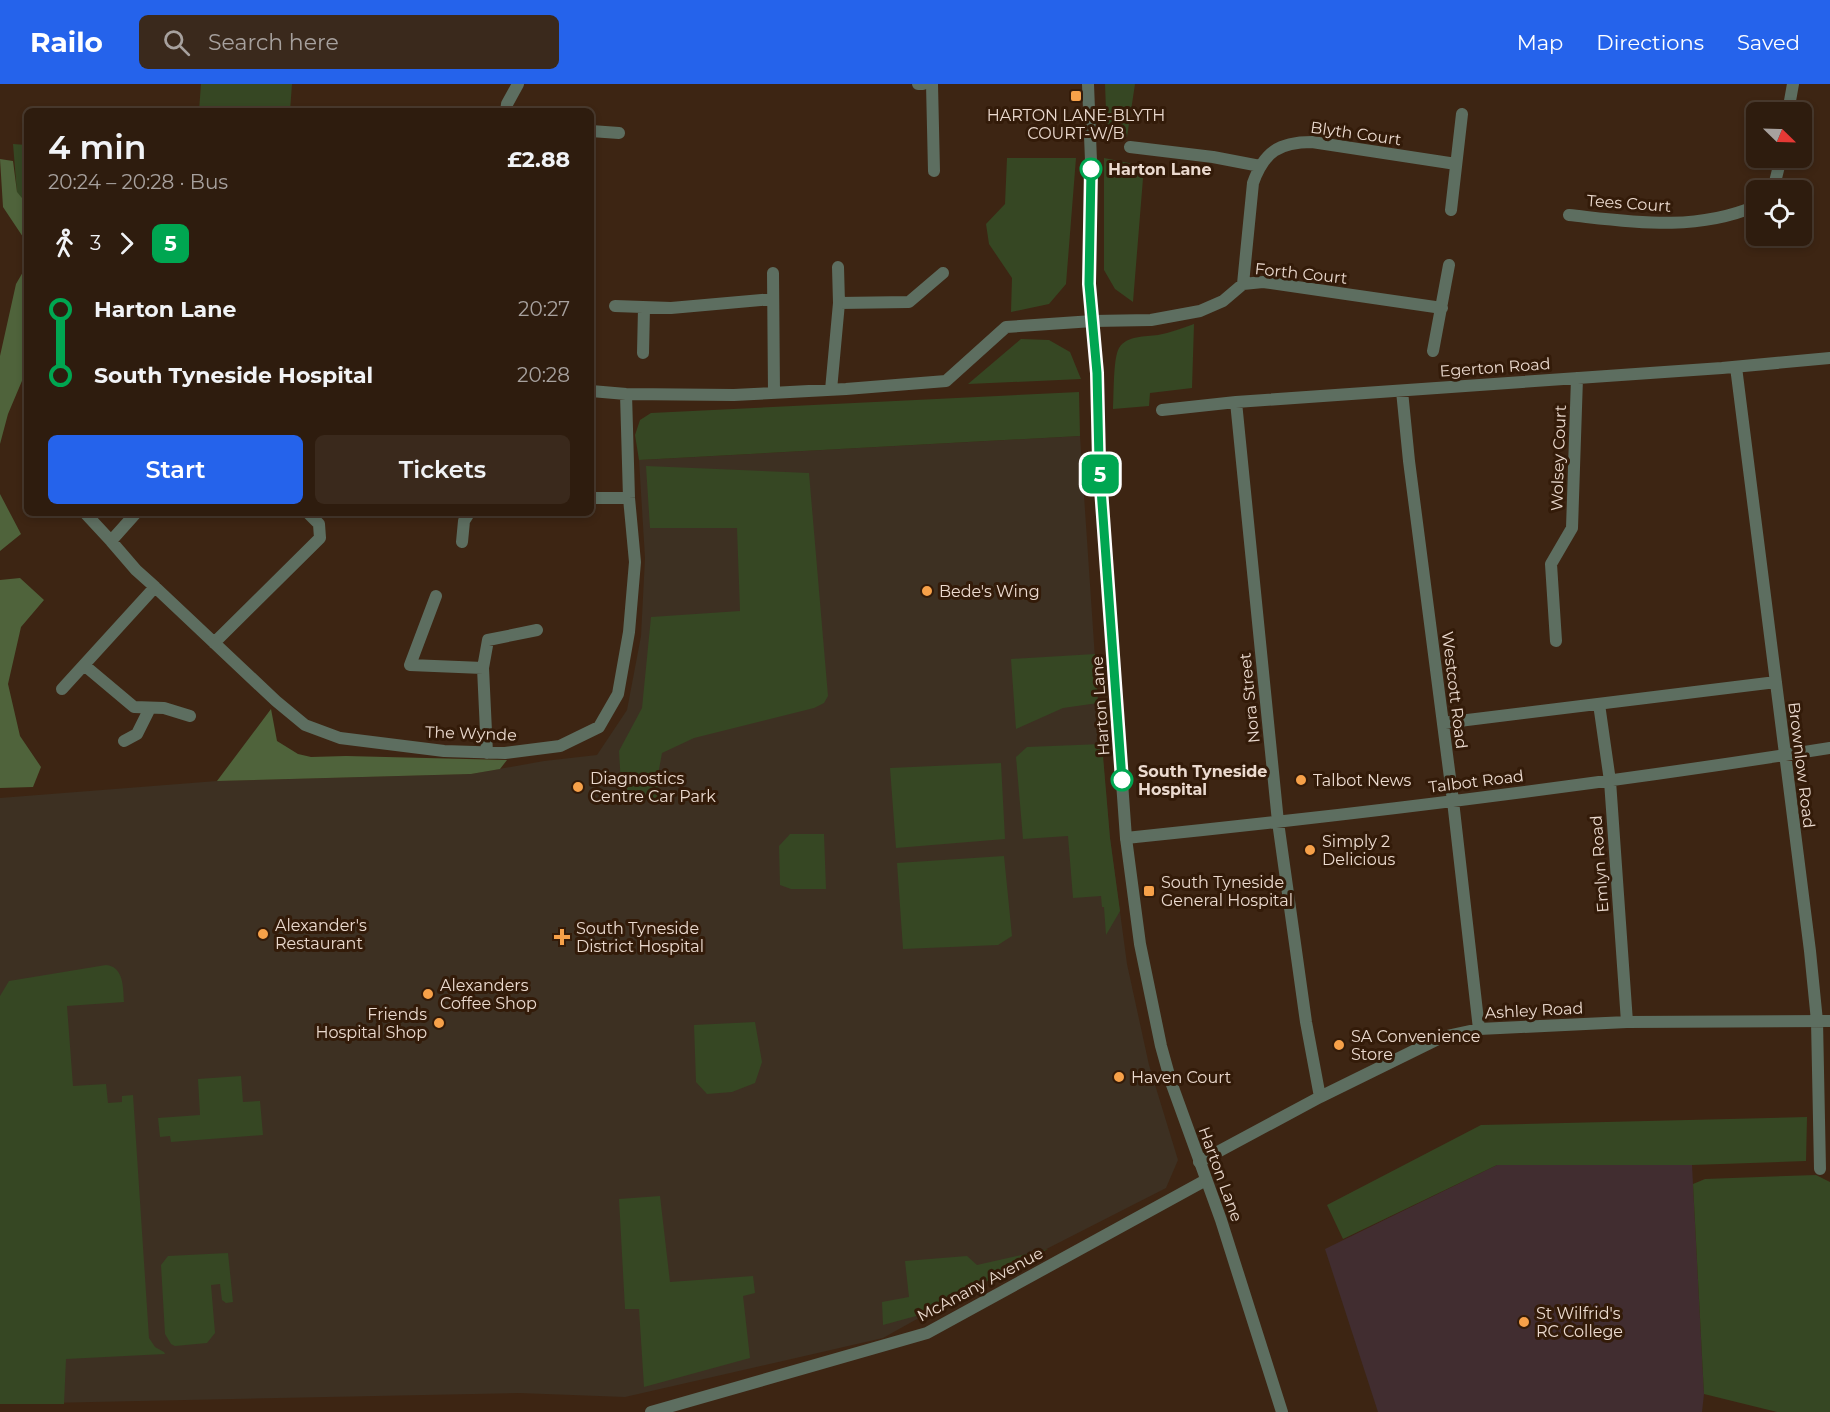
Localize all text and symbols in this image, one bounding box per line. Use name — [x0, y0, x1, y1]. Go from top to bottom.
search box — [139, 15, 559, 69]
text: Railo — [30, 25, 103, 59]
icon: search — [160, 26, 193, 59]
text: Search here — [208, 29, 339, 56]
text: Map — [1517, 30, 1563, 55]
text: Directions — [1596, 30, 1704, 55]
text: Saved — [1737, 30, 1800, 55]
marker: HARTON LANE-BLYTH COURT-W/B — [1069, 89, 1083, 103]
north arrow — [1746, 102, 1812, 168]
map controls — [1746, 102, 1812, 246]
place label: HARTON LANE-BLYTH COURT-W/B — [987, 106, 1165, 143]
street label: Blyth Court — [1309, 118, 1403, 149]
text: 4 min — [48, 127, 146, 167]
text: £2.88 — [507, 146, 570, 173]
marker: Harton Lane — [1080, 158, 1102, 180]
place label: Harton Lane — [1108, 160, 1212, 179]
text: 20:24 – 20:28 · Bus — [48, 170, 228, 194]
button: locate — [1746, 180, 1812, 246]
street label: Tees Court — [1586, 191, 1672, 216]
icon: walk — [48, 227, 81, 260]
icon: forward — [110, 227, 143, 260]
text: 3 — [90, 231, 101, 255]
text: 5 — [164, 231, 177, 256]
street label: Forth Court — [1254, 259, 1349, 288]
text: Harton Lane — [94, 296, 236, 323]
text: 20:27 — [518, 297, 570, 321]
street label: Egerton Road — [1439, 354, 1551, 381]
text: South Tyneside Hospital — [94, 362, 373, 389]
text: 20:28 — [517, 363, 570, 387]
street label: Wolsey Court — [1547, 404, 1570, 512]
button: Start — [48, 435, 303, 504]
button: Tickets — [315, 435, 570, 504]
line badge: 5 — [1080, 454, 1120, 494]
text: 5 — [1094, 462, 1106, 487]
place label: Bede's Wing — [939, 582, 1040, 601]
marker: Bede's Wing — [920, 584, 934, 598]
street label: Westcott Road — [1438, 630, 1471, 750]
street label: Nora Street — [1235, 651, 1264, 744]
street label: Harton Lane — [1088, 656, 1113, 756]
street label: Brownlow Road — [1784, 701, 1819, 829]
street label: The Wynde — [425, 722, 517, 745]
place label: South Tyneside Hospital — [1138, 762, 1267, 799]
street label: Talbot Road — [1427, 766, 1525, 797]
place label: Diagnostics Centre Car Park — [590, 769, 716, 806]
marker: South Tyneside Hospital — [1111, 769, 1133, 791]
place label: Talbot News — [1313, 771, 1412, 790]
marker: Talbot News — [1294, 773, 1308, 787]
marker: Diagnostics Centre Car Park — [571, 780, 585, 794]
street label: Emlyn Road — [1587, 815, 1612, 913]
place label: Simply 2 Delicious — [1322, 832, 1395, 869]
marker: Simply 2 Delicious — [1303, 843, 1317, 857]
place label: South Tyneside General Hospital — [1161, 873, 1293, 910]
marker: South Tyneside General Hospital — [1142, 884, 1156, 898]
place label: Alexander's Restaurant — [275, 916, 367, 953]
place label: South Tyneside District Hospital — [576, 919, 704, 956]
marker: Alexander's Restaurant — [256, 927, 270, 941]
marker: South Tyneside District Hospital — [553, 928, 571, 946]
place label: Alexanders Coffee Shop — [440, 976, 537, 1013]
marker: Alexanders Coffee Shop — [421, 987, 435, 1001]
street label: Ashley Road — [1484, 998, 1584, 1023]
place label: Friends Hospital Shop — [315, 1005, 427, 1042]
marker: Friends Hospital Shop — [432, 1016, 446, 1030]
place label: SA Convenience Store — [1351, 1027, 1480, 1064]
marker: SA Convenience Store — [1332, 1038, 1346, 1052]
place label: Haven Court — [1131, 1068, 1232, 1087]
marker: Haven Court — [1112, 1070, 1126, 1084]
street label: Harton Lane — [1195, 1124, 1247, 1224]
street label: McAnany Avenue — [914, 1243, 1046, 1326]
place label: St Wilfrid's RC College — [1536, 1304, 1623, 1341]
marker: St Wilfrid's RC College — [1517, 1315, 1531, 1329]

